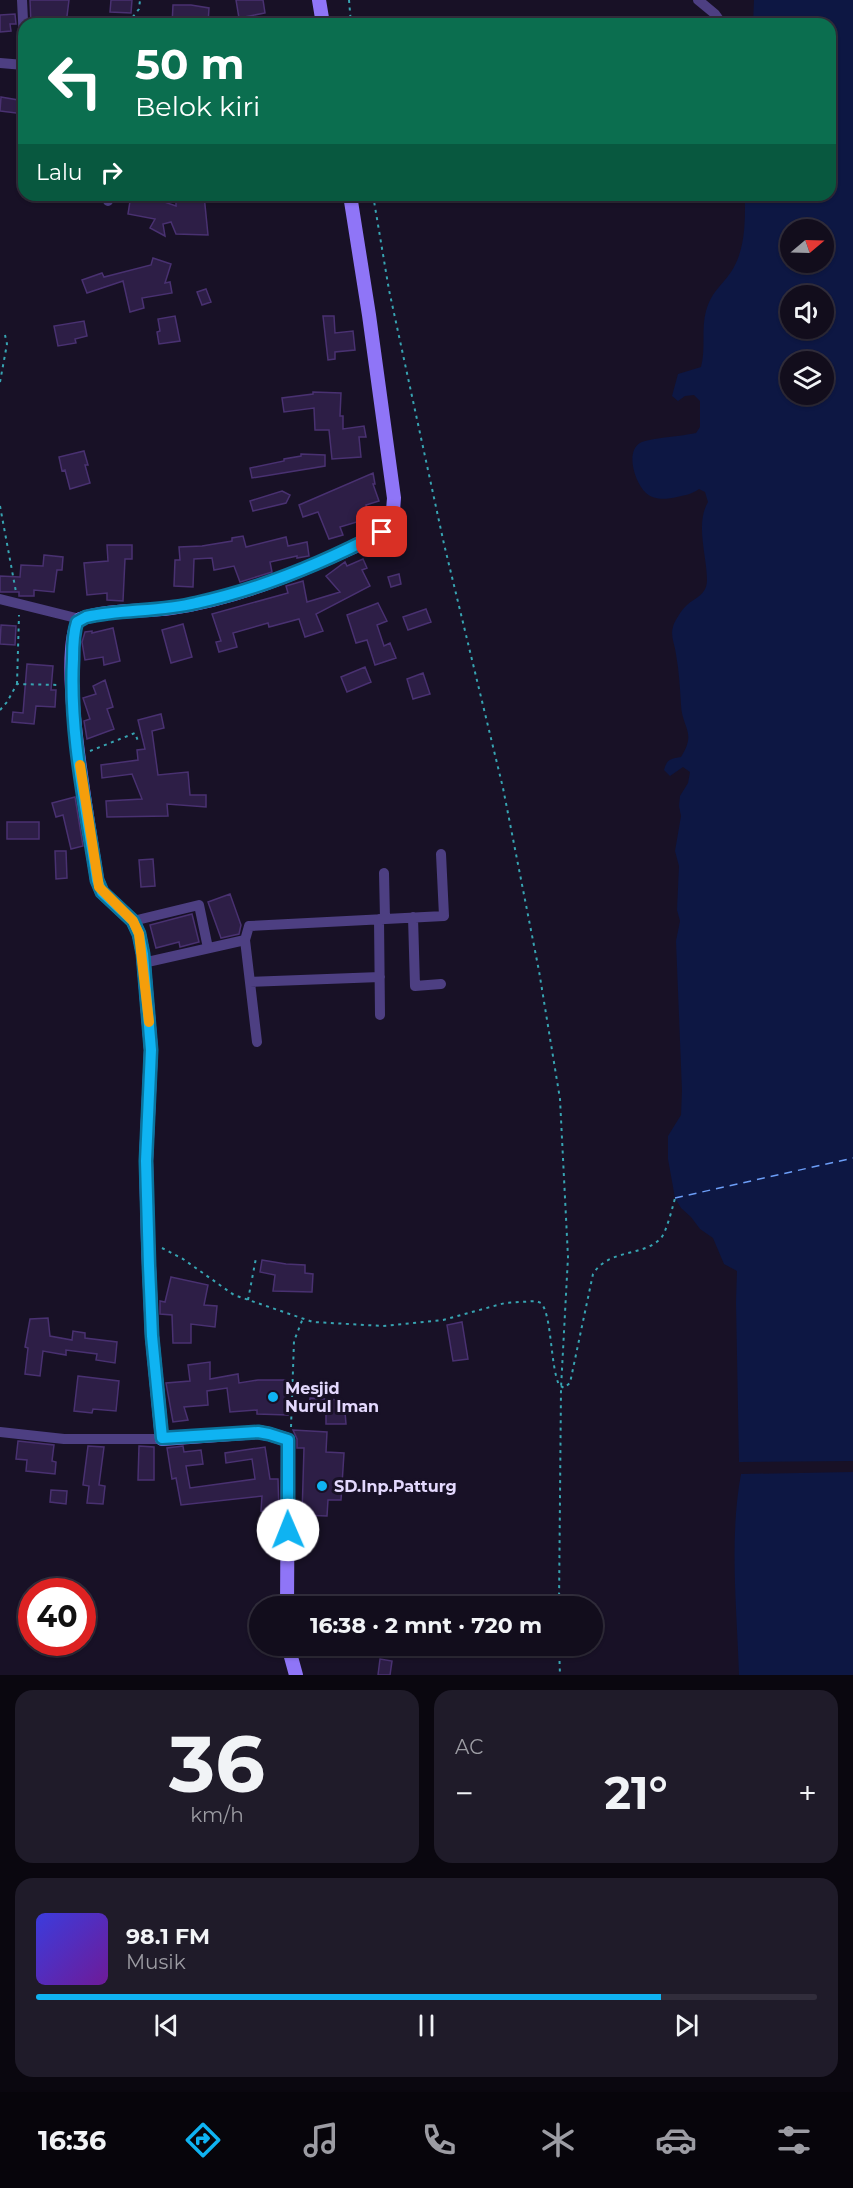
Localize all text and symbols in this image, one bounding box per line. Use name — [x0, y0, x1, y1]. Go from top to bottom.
text: 50 m — [135, 38, 244, 90]
icon: left — [36, 42, 114, 120]
text: Belok kiri — [135, 90, 260, 123]
icon: right — [95, 156, 128, 189]
text: Lalu — [36, 159, 83, 186]
north arrow — [780, 219, 834, 273]
map controls — [780, 219, 834, 405]
button: sound — [780, 285, 834, 339]
button: layers — [780, 351, 834, 405]
pin — [356, 506, 407, 557]
icon: arrive — [365, 515, 398, 548]
place label: Mesjid Nurul Iman — [285, 1379, 379, 1416]
marker: Mesjid Nurul Iman — [266, 1390, 280, 1404]
place label: SD.Inp.Patturg — [334, 1477, 457, 1496]
marker: SD.Inp.Patturg — [315, 1479, 329, 1493]
position arrow — [256, 1498, 320, 1562]
speed limit sign: 40 — [18, 1578, 96, 1656]
text: 16:38 · 2 mnt · 720 m — [310, 1612, 542, 1639]
text: 36 — [169, 1716, 265, 1812]
text: AC — [455, 1735, 483, 1759]
text: 21° — [604, 1765, 668, 1820]
text: − — [455, 1773, 474, 1813]
text: + — [798, 1773, 817, 1813]
text: km/h — [190, 1803, 244, 1827]
text: 98.1 FM — [126, 1923, 210, 1950]
text: Musik — [126, 1950, 186, 1974]
icon: previous — [150, 2009, 183, 2042]
icon: pause — [410, 2009, 443, 2042]
icon: next — [670, 2009, 703, 2042]
icon: directions — [182, 2119, 224, 2161]
icon: music — [300, 2119, 342, 2161]
icon: phone — [418, 2119, 460, 2161]
icon: climate — [537, 2119, 579, 2161]
icon: car — [655, 2119, 697, 2161]
icon: filters — [773, 2119, 815, 2161]
text: 16:36 — [38, 2124, 106, 2157]

